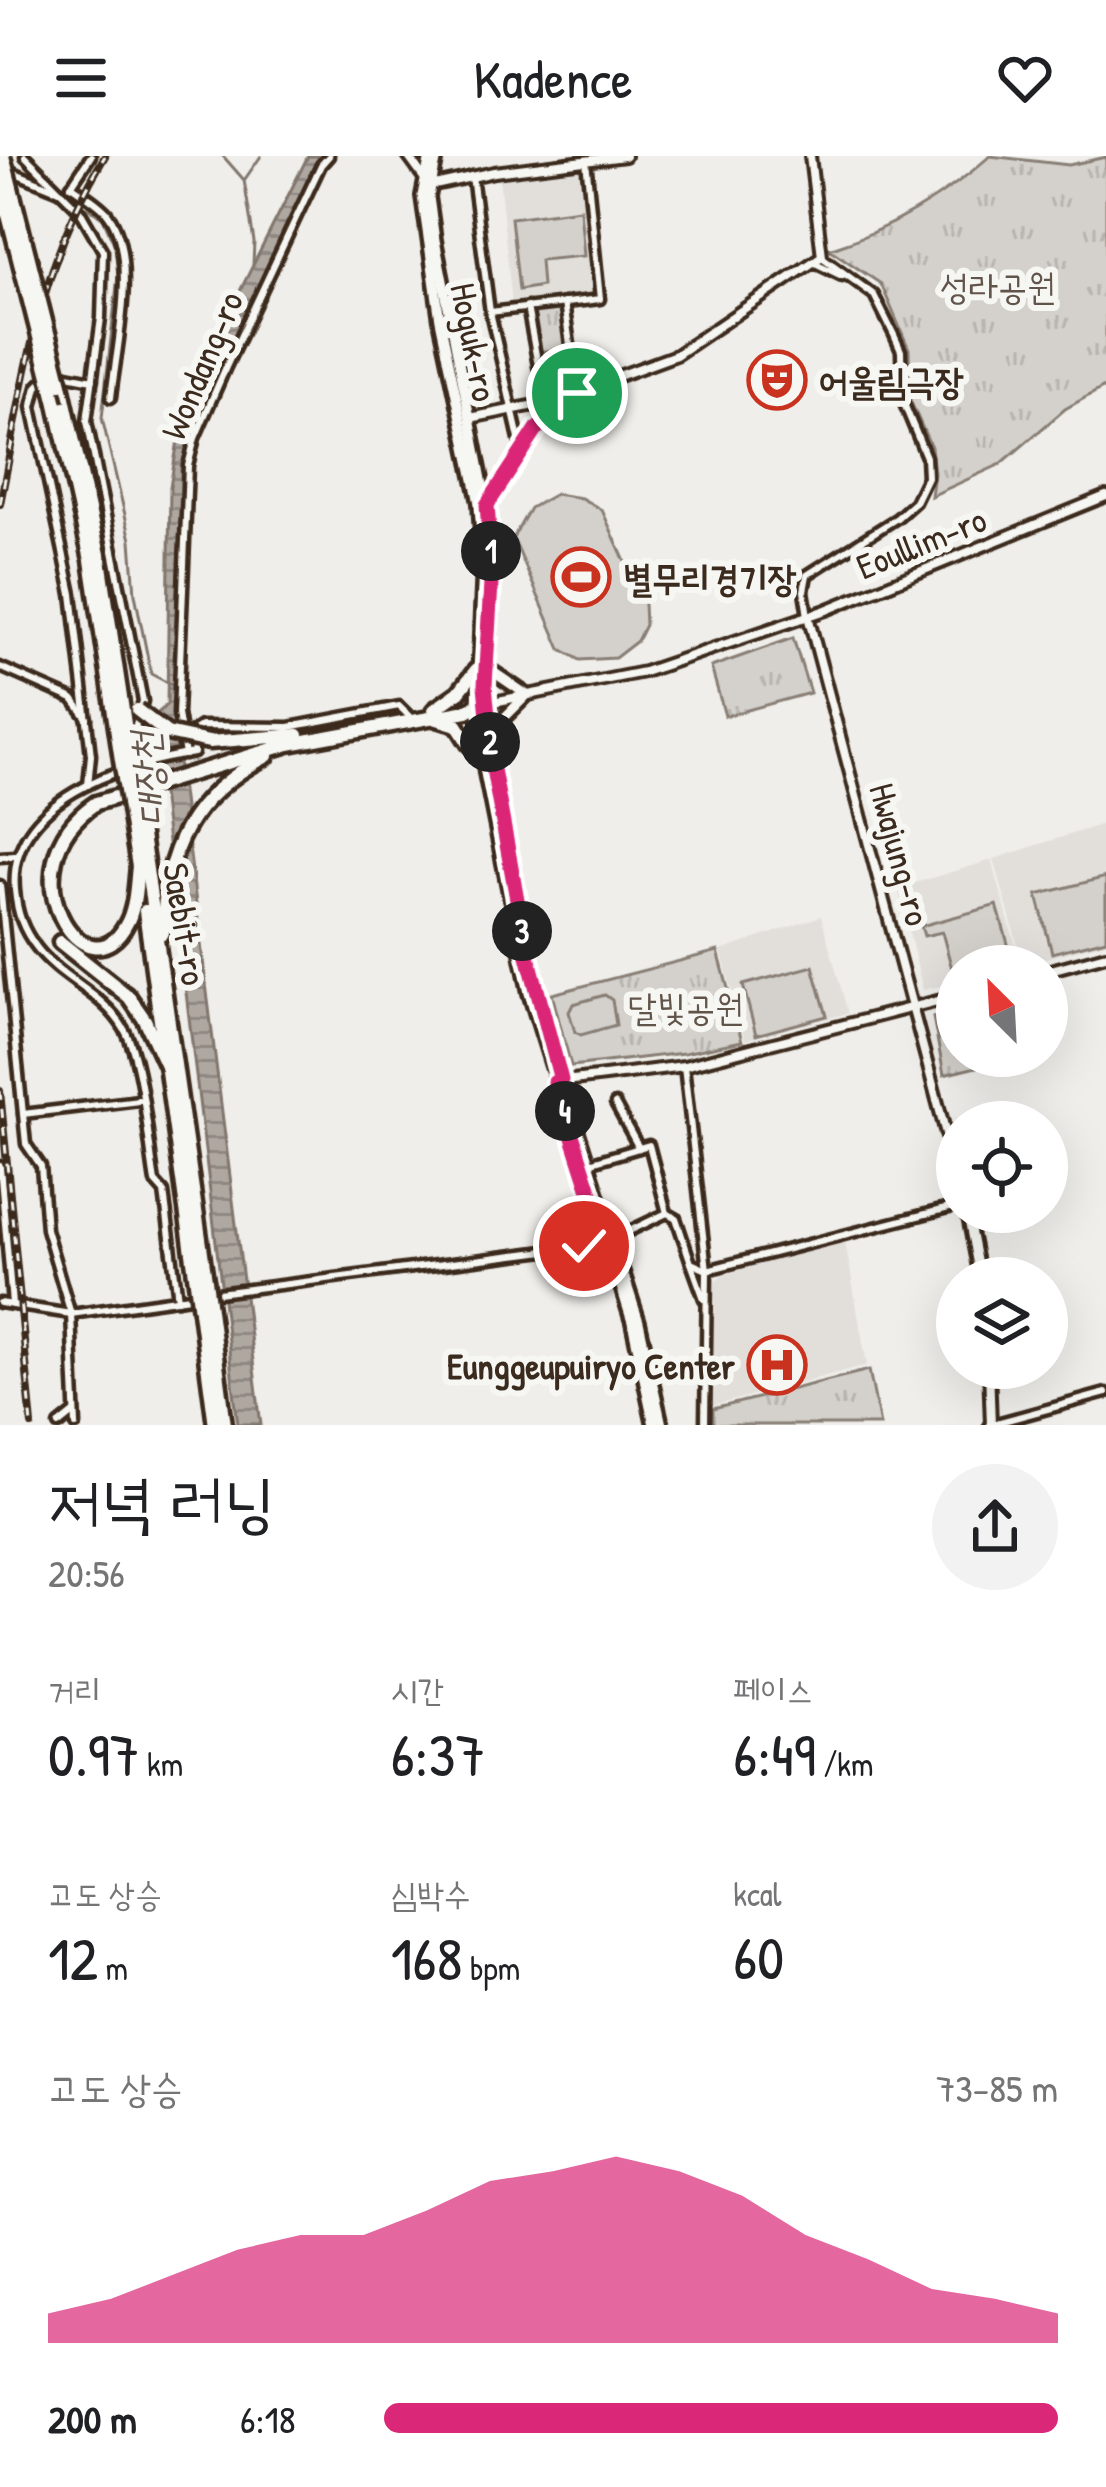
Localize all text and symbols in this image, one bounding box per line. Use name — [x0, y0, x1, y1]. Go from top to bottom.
text: Kadence — [474, 42, 632, 115]
icon: menu — [48, 45, 114, 111]
icon: heart — [992, 45, 1058, 111]
park label: 성라공원 — [940, 261, 1056, 310]
street label: Hoguk-ro — [440, 279, 510, 405]
street label: Wondang-ro — [148, 283, 254, 447]
pin — [526, 342, 628, 444]
theatre icon: 어울림극장 — [746, 349, 808, 411]
place label: 어울림극장 — [819, 356, 964, 405]
icon: arrive — [544, 360, 610, 426]
street label: Eoullim-ro — [849, 494, 993, 590]
pin: 1 — [461, 521, 521, 581]
text: 1 — [485, 529, 497, 573]
sports icon: 별무리경기장 — [550, 546, 612, 608]
place label: 별무리경기장 — [623, 553, 797, 602]
pin: 2 — [460, 712, 520, 772]
text: 2 — [482, 720, 498, 764]
water label: 대장천 — [116, 726, 178, 828]
street label: Hwajung-ro — [858, 777, 944, 931]
street label: Saebit-ro — [152, 859, 220, 989]
pin: 3 — [492, 901, 552, 961]
text: 3 — [515, 909, 529, 953]
north arrow — [936, 945, 1068, 1077]
map controls — [936, 945, 1068, 1389]
park label: 달빛공원 — [628, 982, 744, 1031]
pin: 4 — [535, 1081, 595, 1141]
text: 4 — [559, 1089, 571, 1133]
button: locate — [936, 1101, 1068, 1233]
pin — [533, 1195, 635, 1297]
icon: check — [551, 1213, 617, 1279]
button: layers — [936, 1257, 1068, 1389]
hospital icon: Eunggeupuiryo Center — [746, 1334, 808, 1396]
place label: Eunggeupuiryo Center — [447, 1341, 735, 1391]
text: 저녁 러닝 — [48, 1456, 276, 1546]
button: share — [932, 1464, 1058, 1590]
text: 20:56 — [48, 1546, 125, 1599]
text: 거리 — [48, 1668, 101, 1712]
text: 시간 — [391, 1668, 444, 1712]
text: 페이스 — [733, 1668, 813, 1712]
text: 0.97 — [48, 1713, 139, 1795]
text: 6:37 — [391, 1713, 485, 1795]
text: 6:49 — [733, 1713, 816, 1795]
text: km — [139, 1742, 183, 1786]
text: /km — [816, 1742, 873, 1786]
text: 고도 상승 — [48, 1872, 162, 1916]
text: 심박수 — [391, 1872, 470, 1916]
text: kcal — [733, 1872, 782, 1916]
text: 60 — [733, 1916, 784, 1998]
text: 12 — [48, 1917, 98, 1999]
text: 168 — [391, 1917, 462, 1999]
text: m — [98, 1946, 128, 1990]
text: bpm — [462, 1946, 520, 1990]
text: 고도 상승 — [48, 2061, 183, 2114]
text: 73–85 m — [936, 2061, 1058, 2114]
text: 200 m — [48, 2392, 137, 2445]
text: 6:18 — [240, 2392, 296, 2445]

